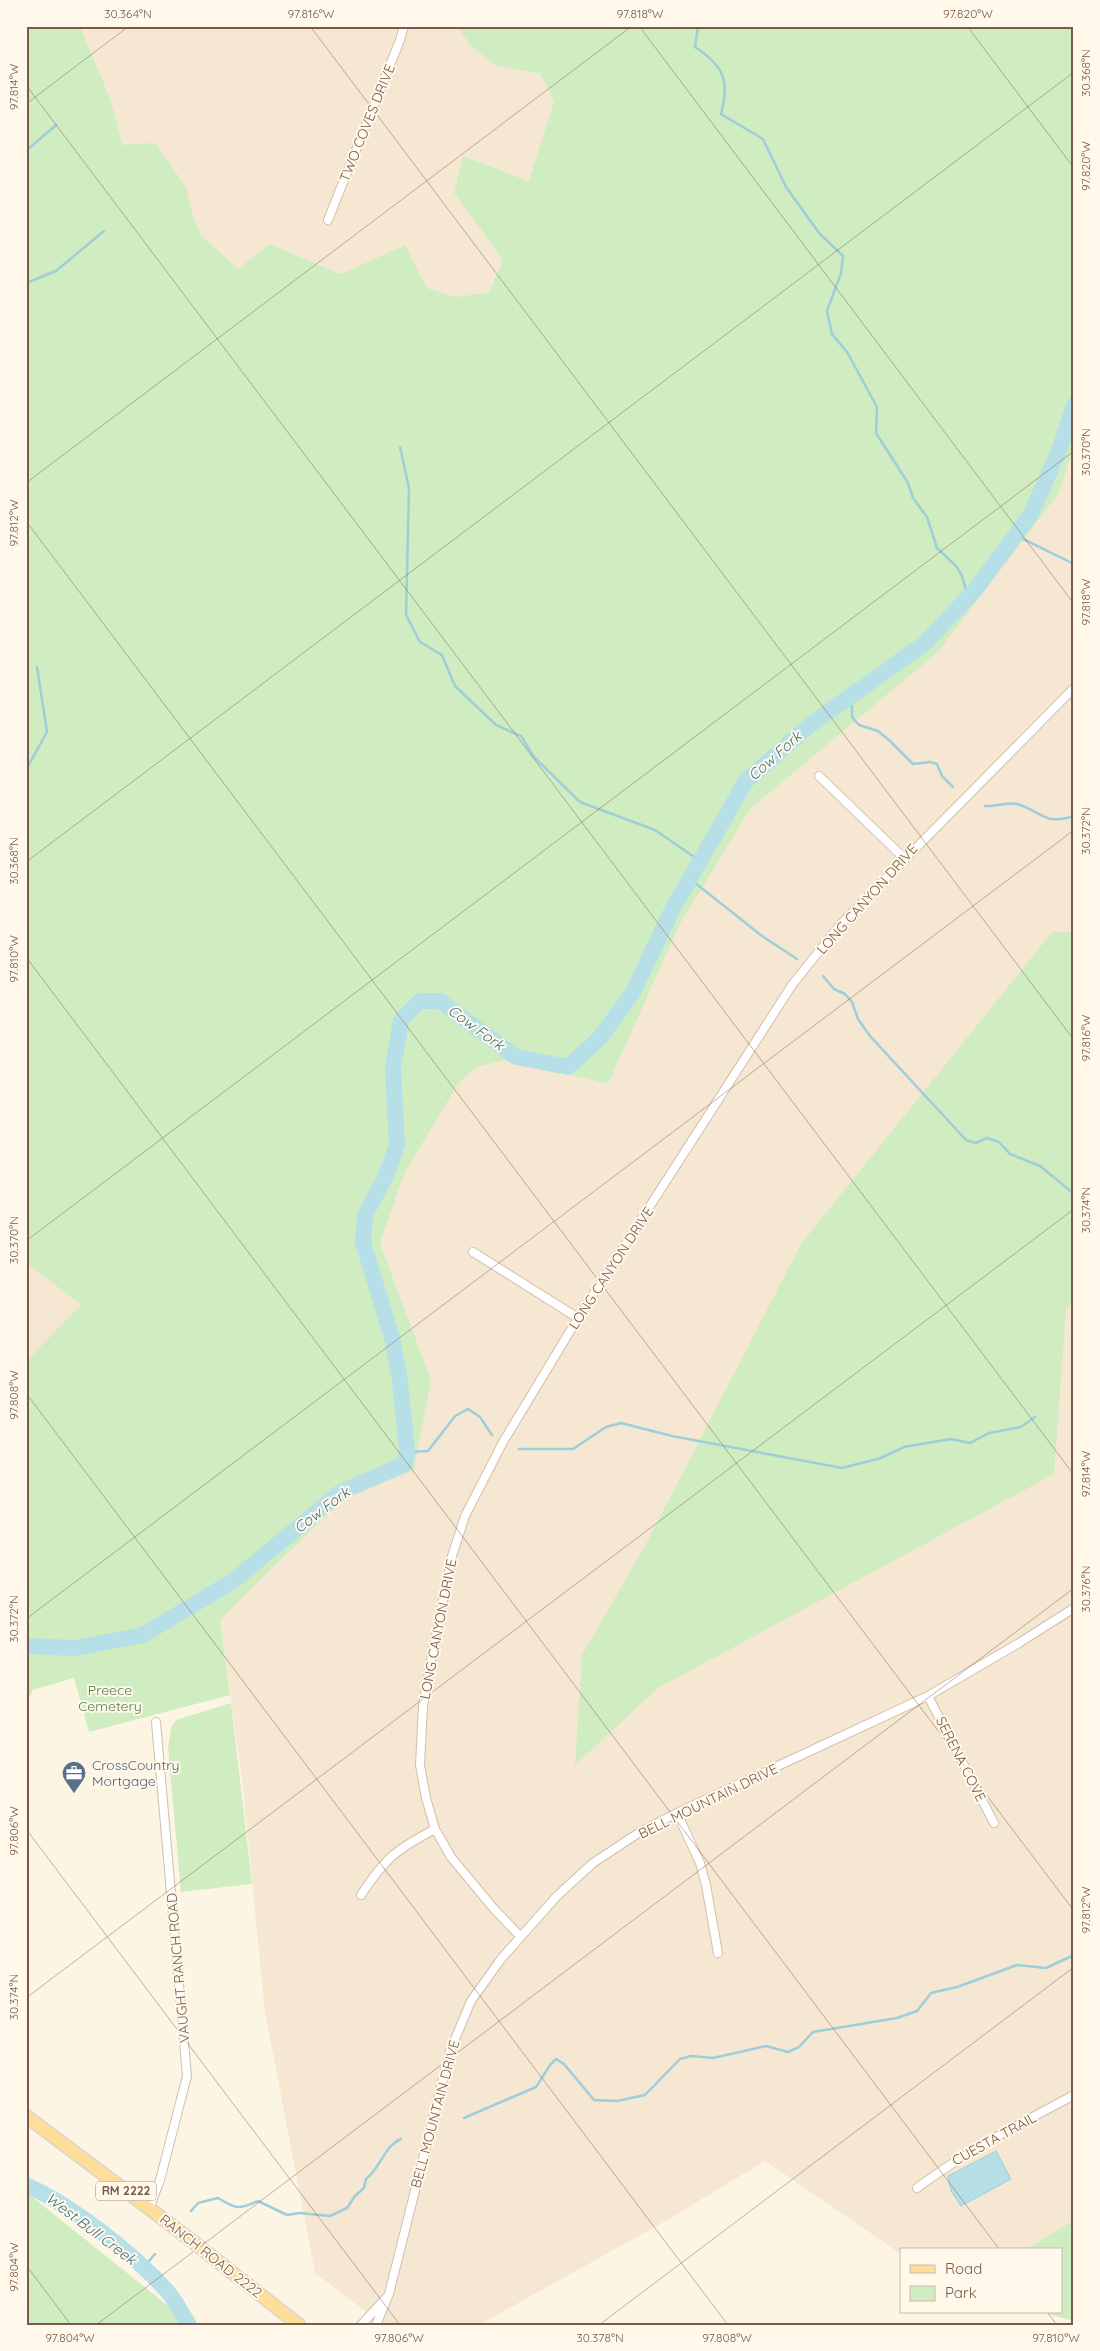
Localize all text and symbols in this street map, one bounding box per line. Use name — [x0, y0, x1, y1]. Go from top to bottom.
text: 30.364°N — [104, 6, 152, 21]
text: 97.816°W — [288, 6, 335, 21]
text: 97.818°W — [617, 6, 664, 21]
text: 97.820°W — [943, 6, 993, 21]
text: 30.368°N — [1078, 49, 1093, 97]
street label: TWO COVES DRIVE — [335, 61, 399, 185]
text: 97.814°W — [6, 63, 21, 110]
text: 97.820°W — [1078, 141, 1093, 191]
text: 30.370°N — [1078, 428, 1093, 476]
text: 97.812°W — [6, 499, 21, 547]
text: 97.818°W — [1078, 578, 1093, 625]
water label: Cow Fork — [744, 725, 807, 785]
text: 30.372°N — [1078, 807, 1093, 855]
text: 30.368°N — [6, 837, 21, 885]
street label: LONG CANYON DRIVE — [813, 840, 921, 958]
text: 97.810°W — [6, 935, 21, 983]
water label: Cow Fork — [444, 1001, 510, 1056]
text: 97.816°W — [1078, 1014, 1093, 1061]
text: 30.374°N — [1078, 1187, 1093, 1233]
street label: LONG CANYON DRIVE — [565, 1203, 657, 1333]
text: 30.370°N — [6, 1216, 21, 1264]
text: 97.808°W — [6, 1370, 21, 1420]
text: 97.814°W — [1078, 1450, 1093, 1497]
water label: Cow Fork — [290, 1481, 355, 1537]
street label: LONG CANYON DRIVE — [416, 1557, 460, 1701]
text: 30.376°N — [1078, 1566, 1093, 1612]
text: 30.372°N — [6, 1595, 21, 1643]
park label: Preece Cemetery — [78, 1681, 142, 1715]
street label: SERENA COVE — [932, 1713, 990, 1805]
place label: CrossCountry Mortgage — [92, 1756, 180, 1790]
street label: BELL MOUNTAIN DRIVE — [635, 1759, 781, 1843]
office icon: CrossCountry Mortgage — [61, 1760, 87, 1794]
text: 97.806°W — [6, 1806, 21, 1856]
text: 97.812°W — [1078, 1886, 1093, 1934]
street label: VAUGHT RANCH ROAD — [162, 1892, 194, 2044]
text: 30.374°N — [6, 1974, 21, 2020]
street label: BELL MOUNTAIN DRIVE — [407, 2038, 463, 2190]
street label: CUESTA TRAIL — [949, 2108, 1040, 2170]
road number: RM 2222 — [96, 2182, 156, 2200]
water label: West Bull Creek — [42, 2188, 142, 2270]
street label: RANCH ROAD 2222 — [156, 2210, 266, 2302]
text: 97.804°W — [6, 2242, 21, 2292]
legend — [900, 2248, 1062, 2314]
text: Road — [945, 2259, 982, 2278]
text: Park — [945, 2283, 977, 2302]
text: 97.804°W — [45, 2330, 95, 2345]
text: 97.806°W — [374, 2330, 424, 2345]
text: 30.378°N — [576, 2330, 624, 2345]
text: 97.808°W — [702, 2330, 752, 2345]
text: 97.810°W — [1032, 2330, 1080, 2345]

